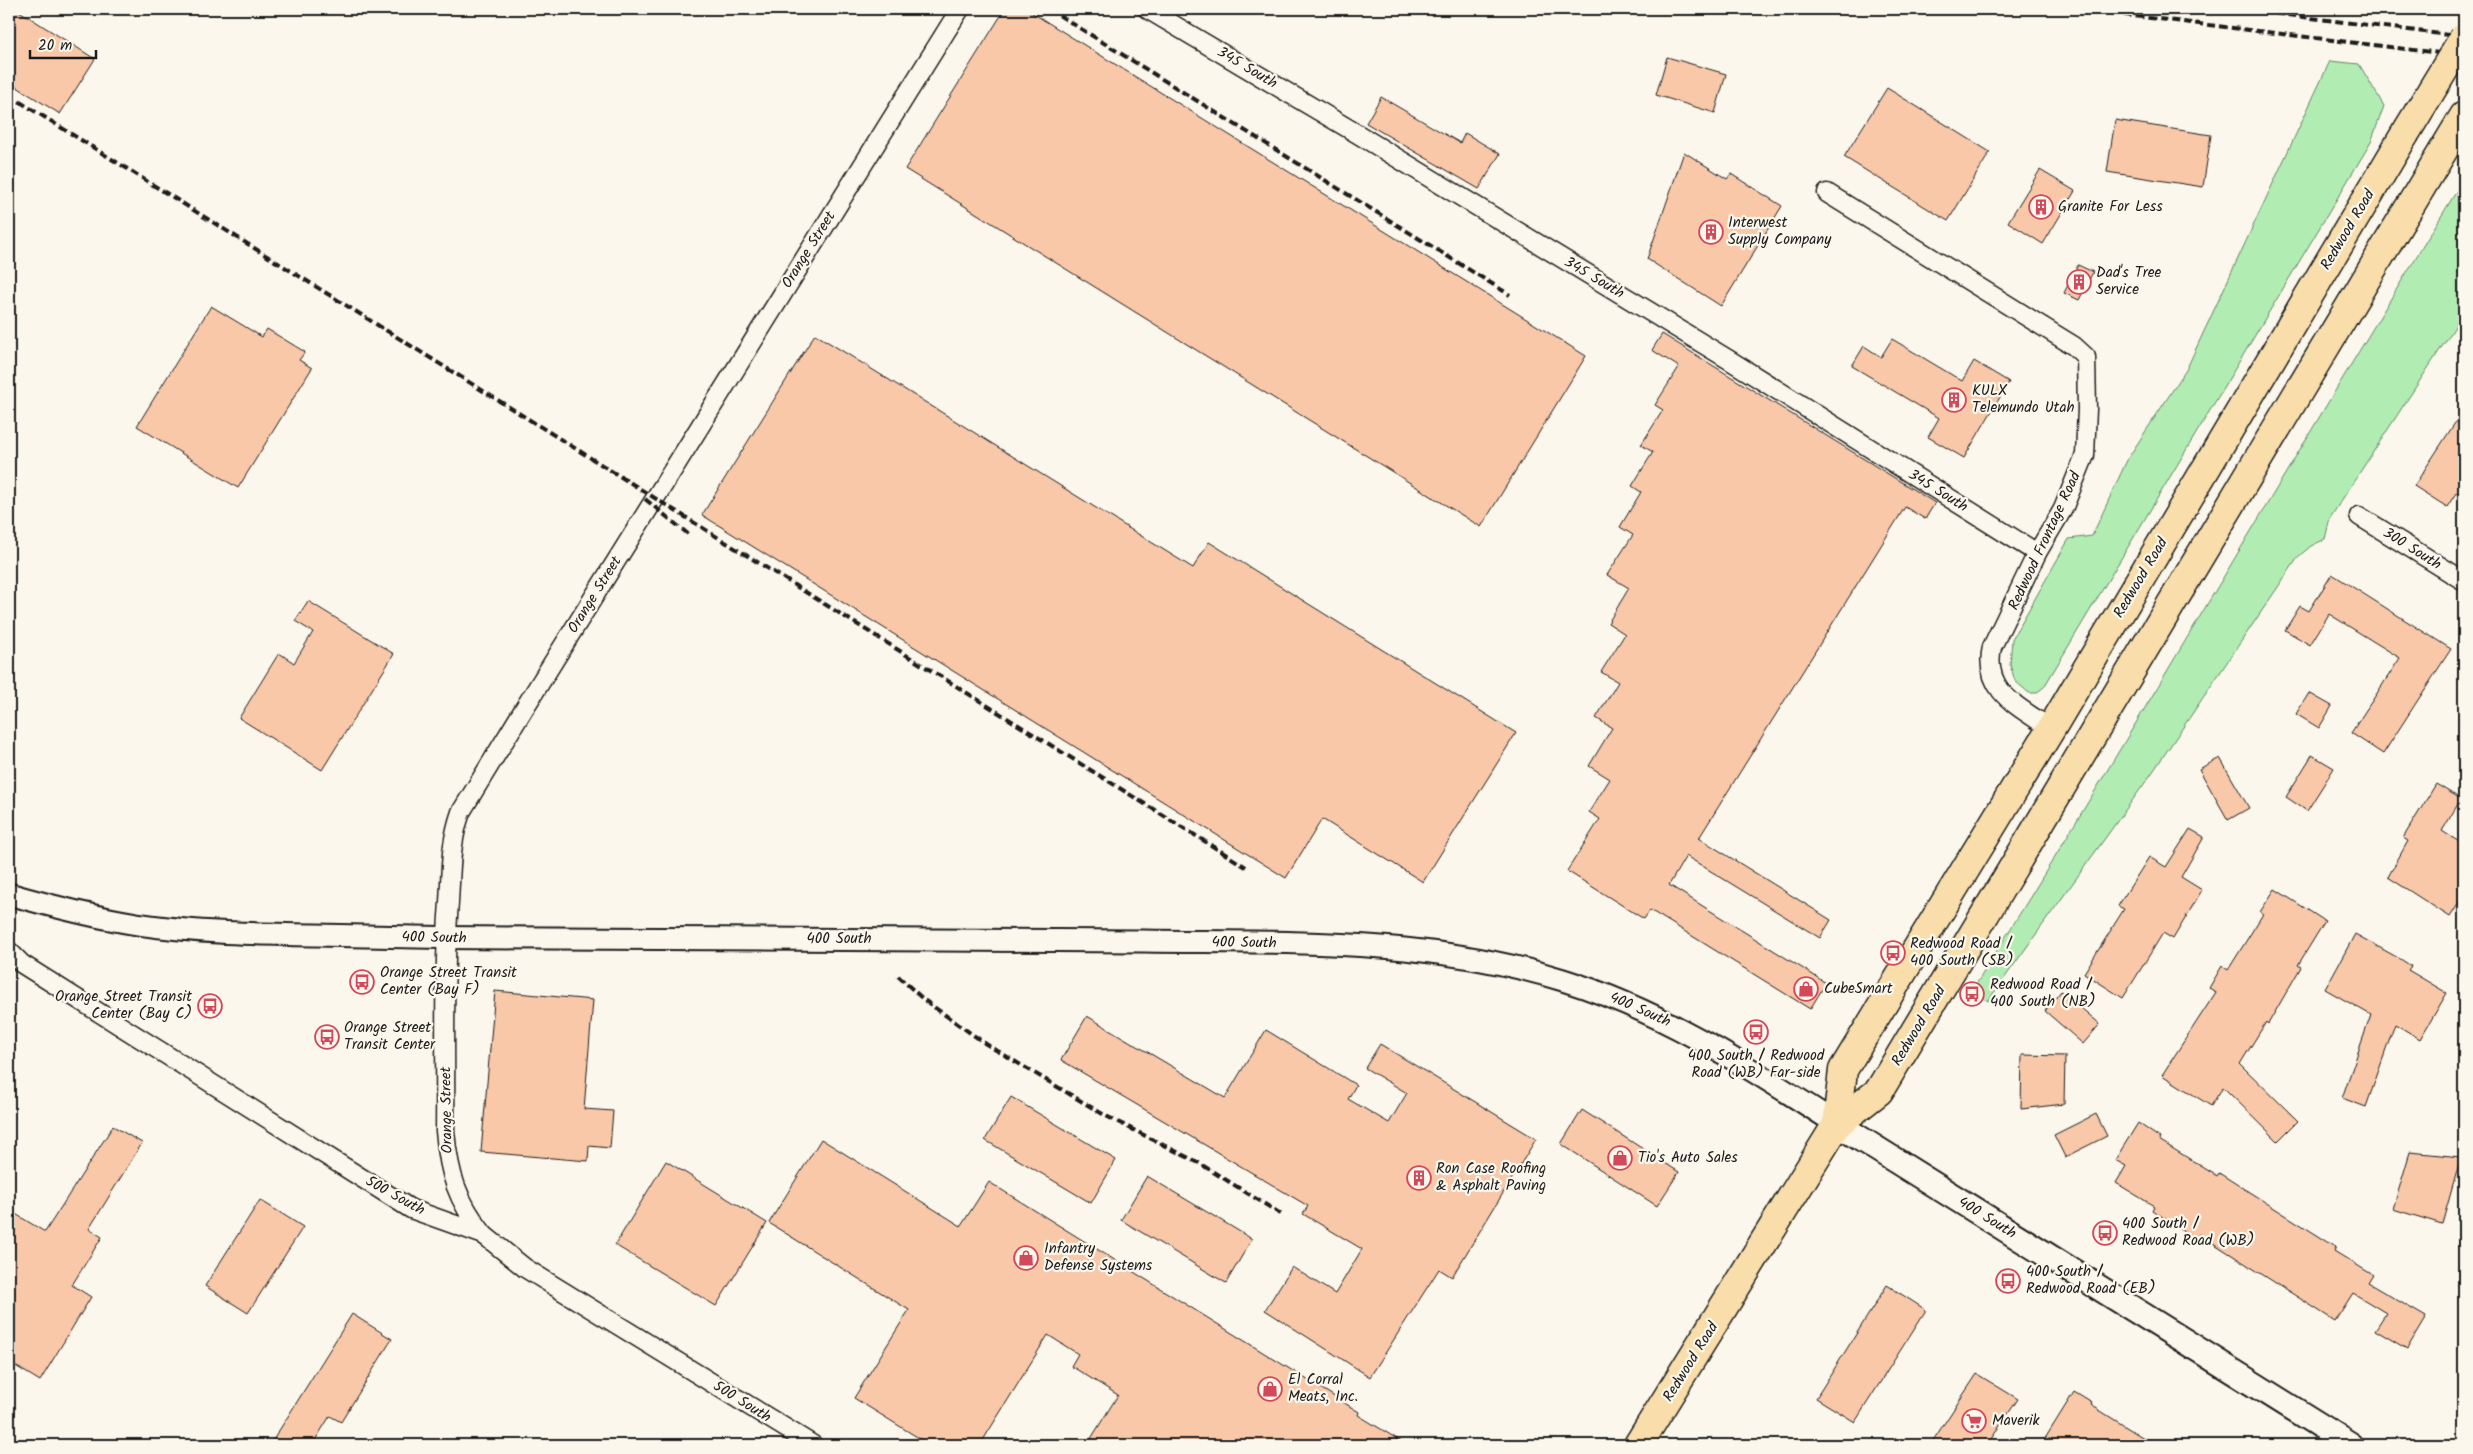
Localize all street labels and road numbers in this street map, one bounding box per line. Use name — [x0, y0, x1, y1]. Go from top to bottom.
street label: 345 South — [1212, 41, 1282, 95]
street label: Redwood Road — [2314, 185, 2382, 275]
street label: Orange Street — [776, 207, 842, 293]
street label: 345 South — [1559, 251, 1629, 305]
street label: 345 South — [1903, 463, 1973, 519]
street label: Redwood Frontage Road — [2002, 467, 2088, 614]
street label: 300 South — [2378, 521, 2446, 577]
street label: Redwood Road — [2107, 533, 2175, 623]
street label: Orange Street — [562, 552, 628, 638]
street label: 400 South — [401, 925, 467, 951]
street label: 400 South — [806, 927, 872, 951]
street label: 400 South — [1211, 930, 1277, 956]
street label: Redwood Road — [1885, 981, 1953, 1071]
street label: 400 South — [1605, 986, 1675, 1034]
street label: Orange Street — [434, 1066, 460, 1154]
street label: 500 South — [361, 1170, 429, 1222]
street label: 400 South — [1953, 1191, 2021, 1245]
street label: Redwood Road — [1657, 1317, 1725, 1407]
street label: 500 South — [708, 1375, 776, 1429]

